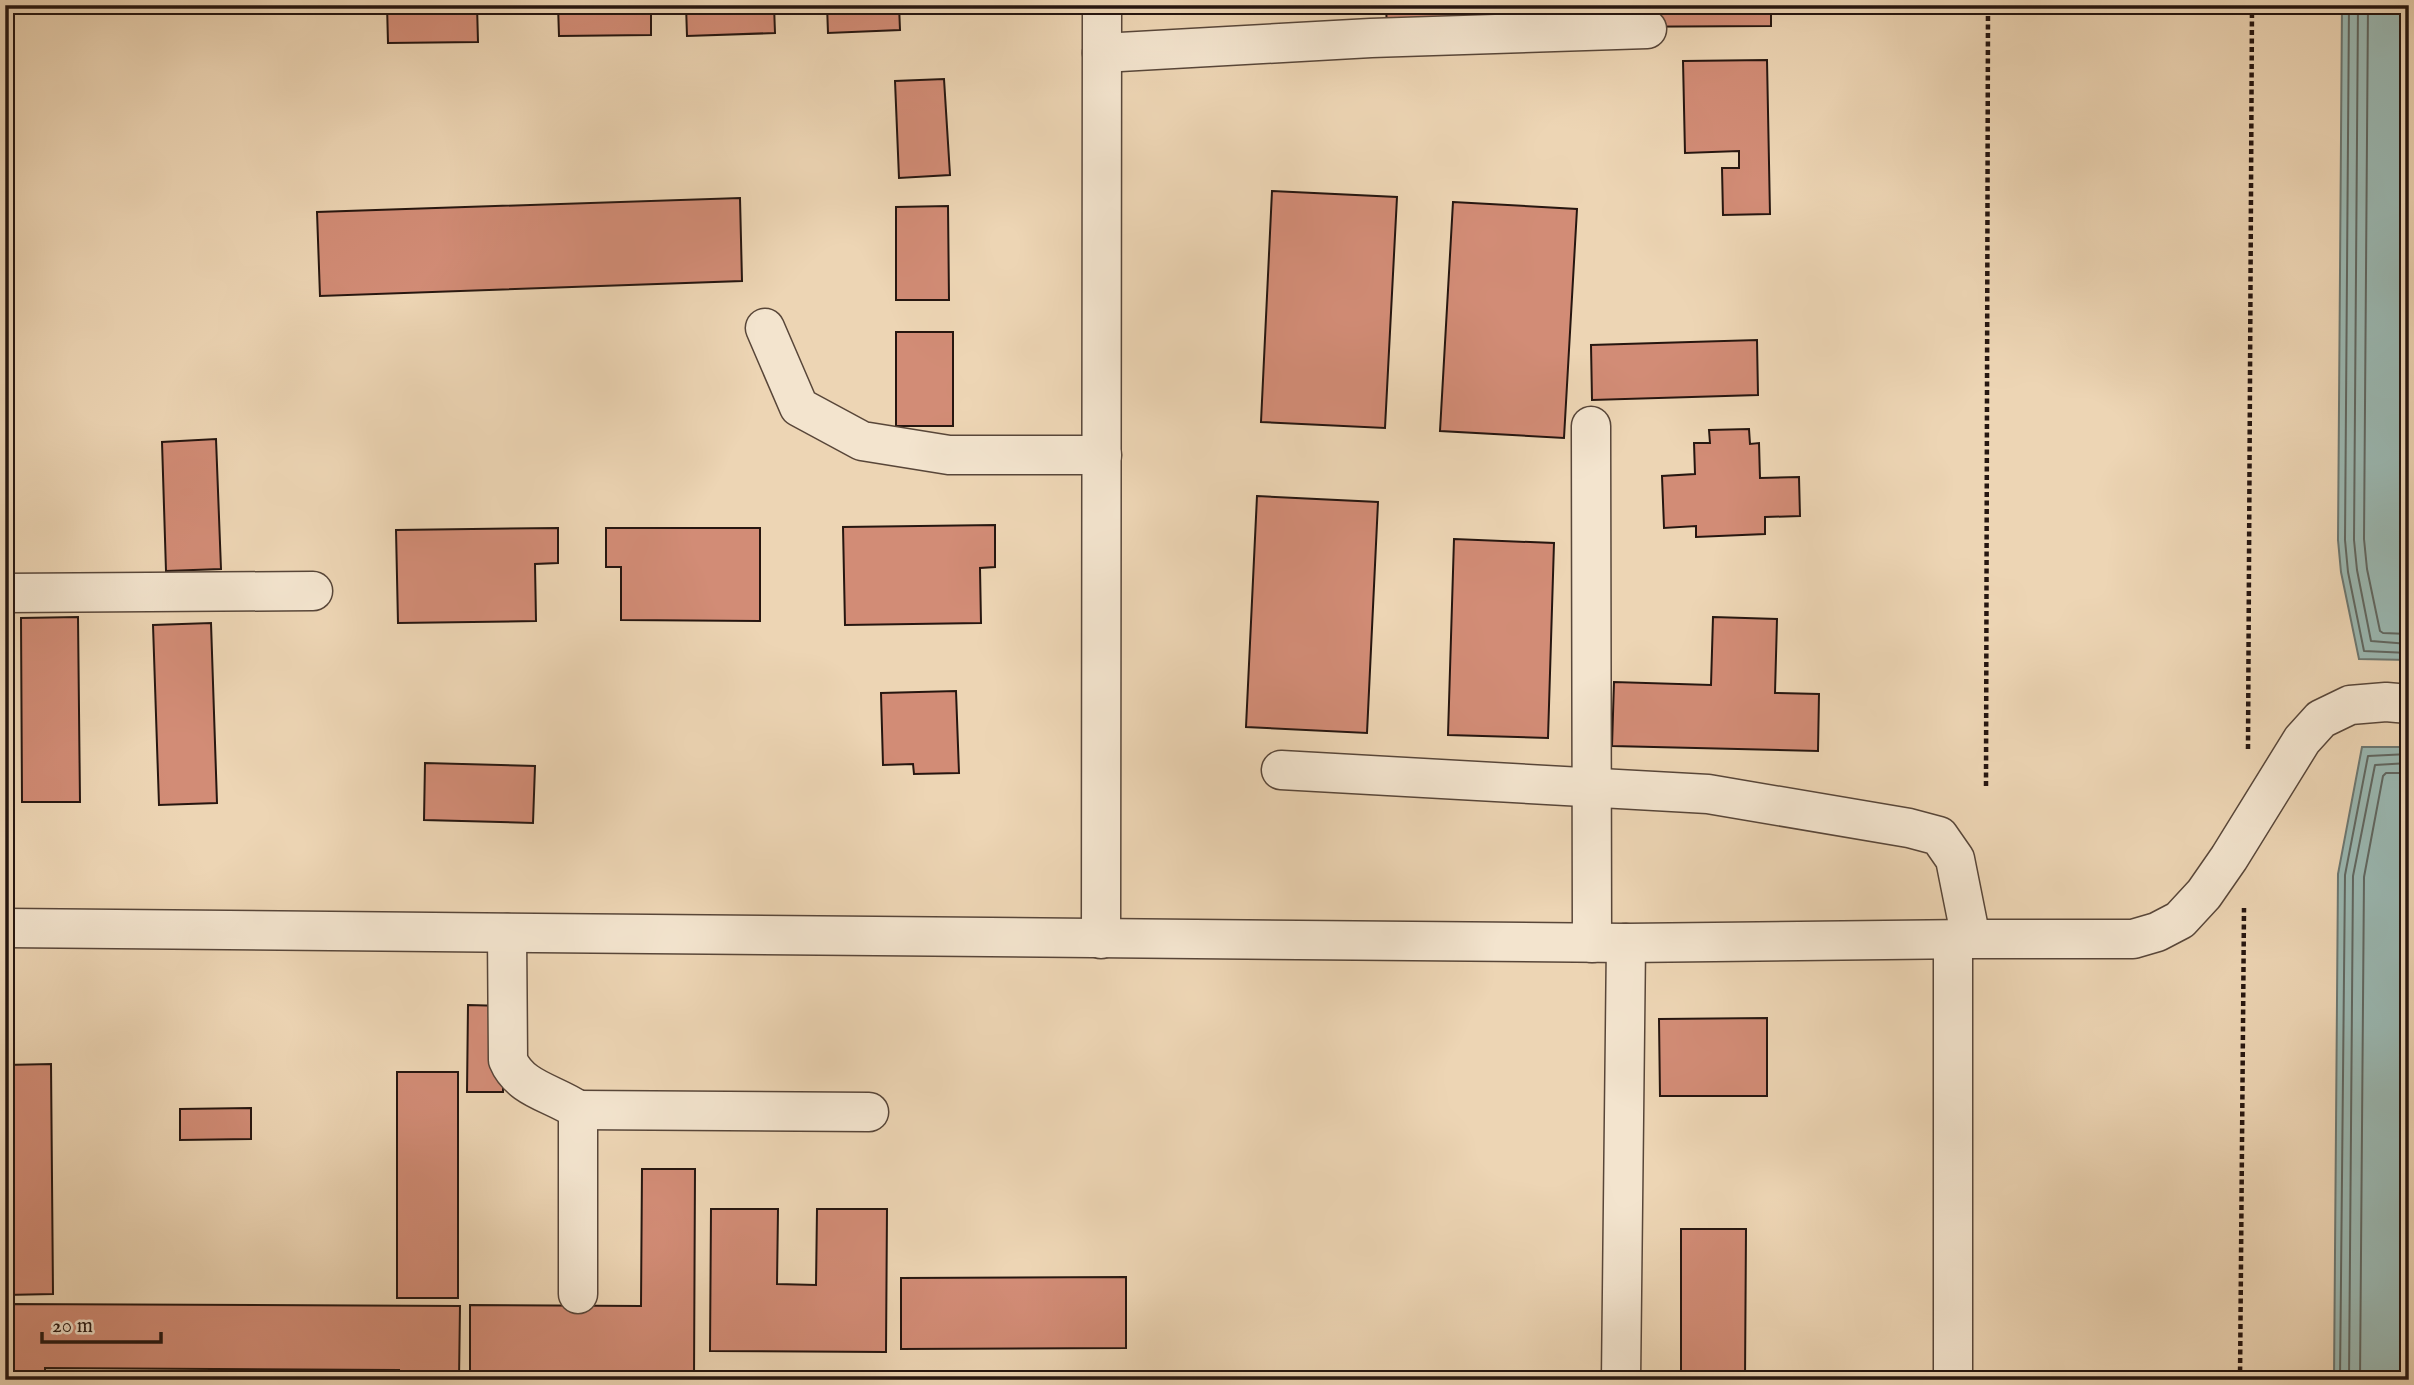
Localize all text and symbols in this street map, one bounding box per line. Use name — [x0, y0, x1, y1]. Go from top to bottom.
scale bar — [42, 1301, 161, 1345]
text: 20 m — [52, 1313, 93, 1340]

